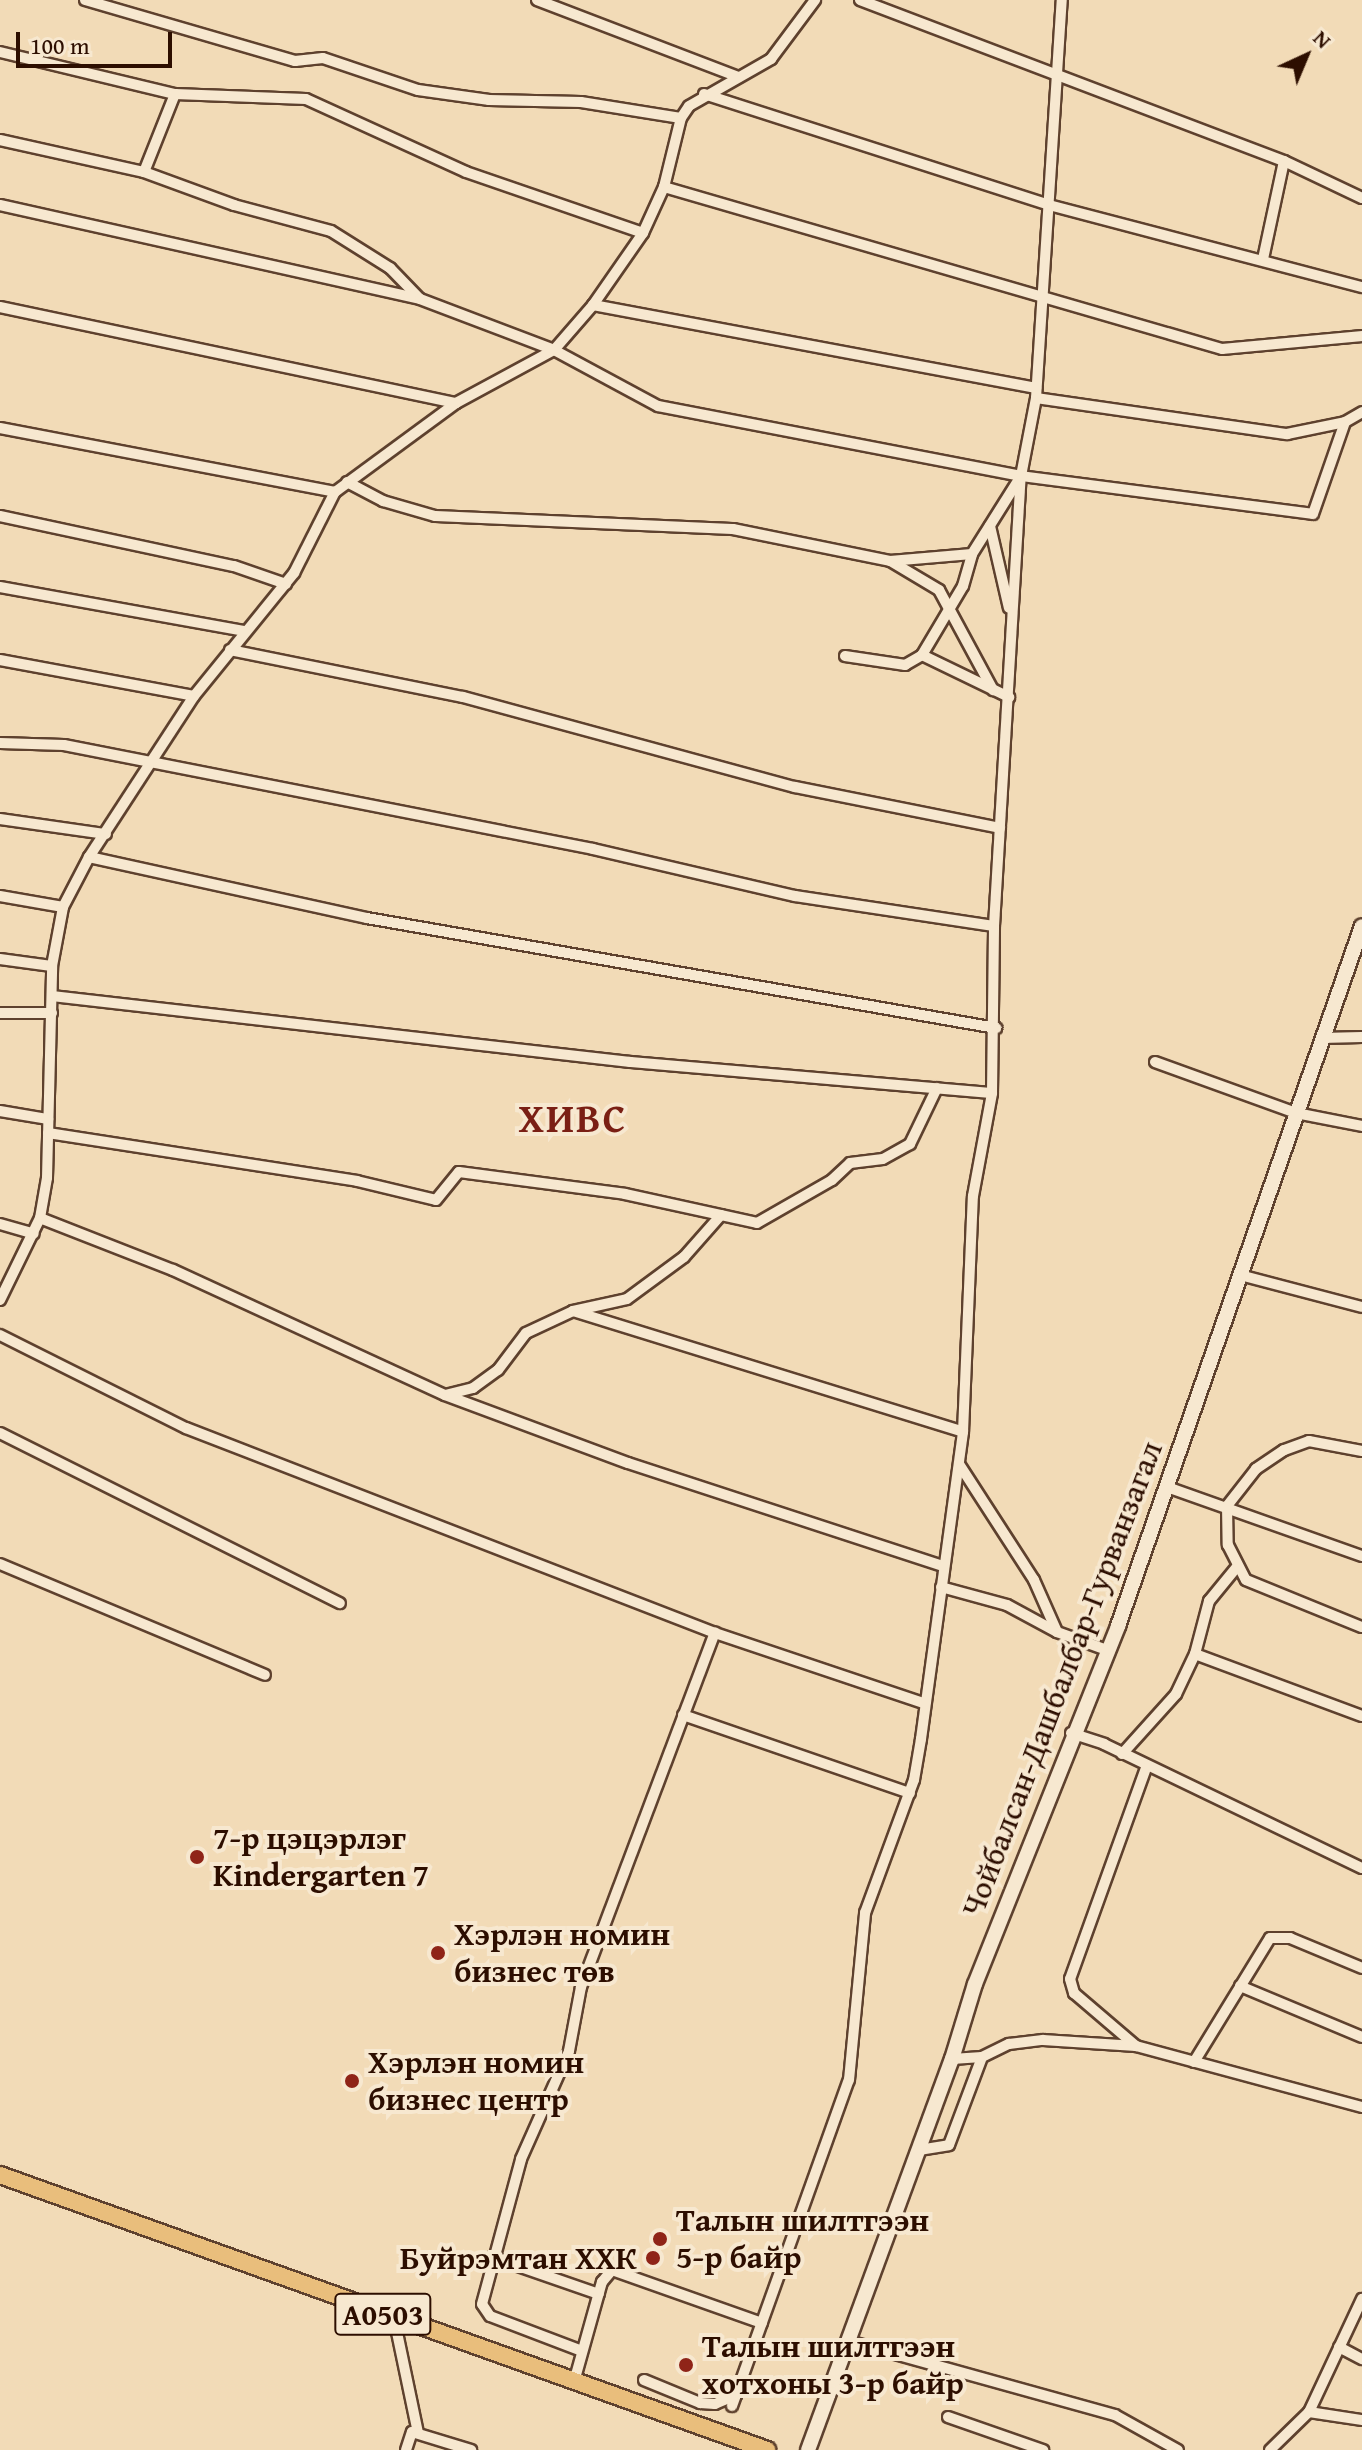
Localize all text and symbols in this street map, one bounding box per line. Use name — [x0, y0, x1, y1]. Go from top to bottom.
scale bar — [20, 16, 176, 66]
north arrow — [1266, 16, 1346, 96]
text: N — [1306, 22, 1339, 55]
text: 100 m — [30, 28, 90, 63]
district label: ХИВС — [519, 1094, 627, 1142]
street label: Чойбалсан-Дашбалбар-Гурванзагал — [953, 1436, 1171, 1922]
place label: 7-р цэцэрлэг Kindergarten 7 — [213, 1820, 429, 1895]
marker: 7-р цэцэрлэг Kindergarten 7 — [188, 1848, 206, 1866]
place label: Хэрлэн номин бизнес төв — [454, 1916, 670, 1991]
marker: Хэрлэн номин бизнес төв — [429, 1944, 447, 1962]
place label: Хэрлэн номин бизнес центр — [368, 2044, 584, 2119]
marker: Хэрлэн номин бизнес центр — [343, 2072, 361, 2090]
place label: Талын шилтгээн 5-р байр — [676, 2202, 929, 2277]
marker: Талын шилтгээн 5-р байр — [651, 2230, 669, 2248]
place label: Буйрэмтан ХХК — [400, 2239, 637, 2277]
marker: Буйрэмтан ХХК — [644, 2249, 662, 2267]
road number: A0503 — [333, 2288, 433, 2340]
place label: Талын шилтгээн хотхоны 3-р байр — [702, 2328, 964, 2403]
marker: Талын шилтгээн хотхоны 3-р байр — [677, 2356, 695, 2374]

